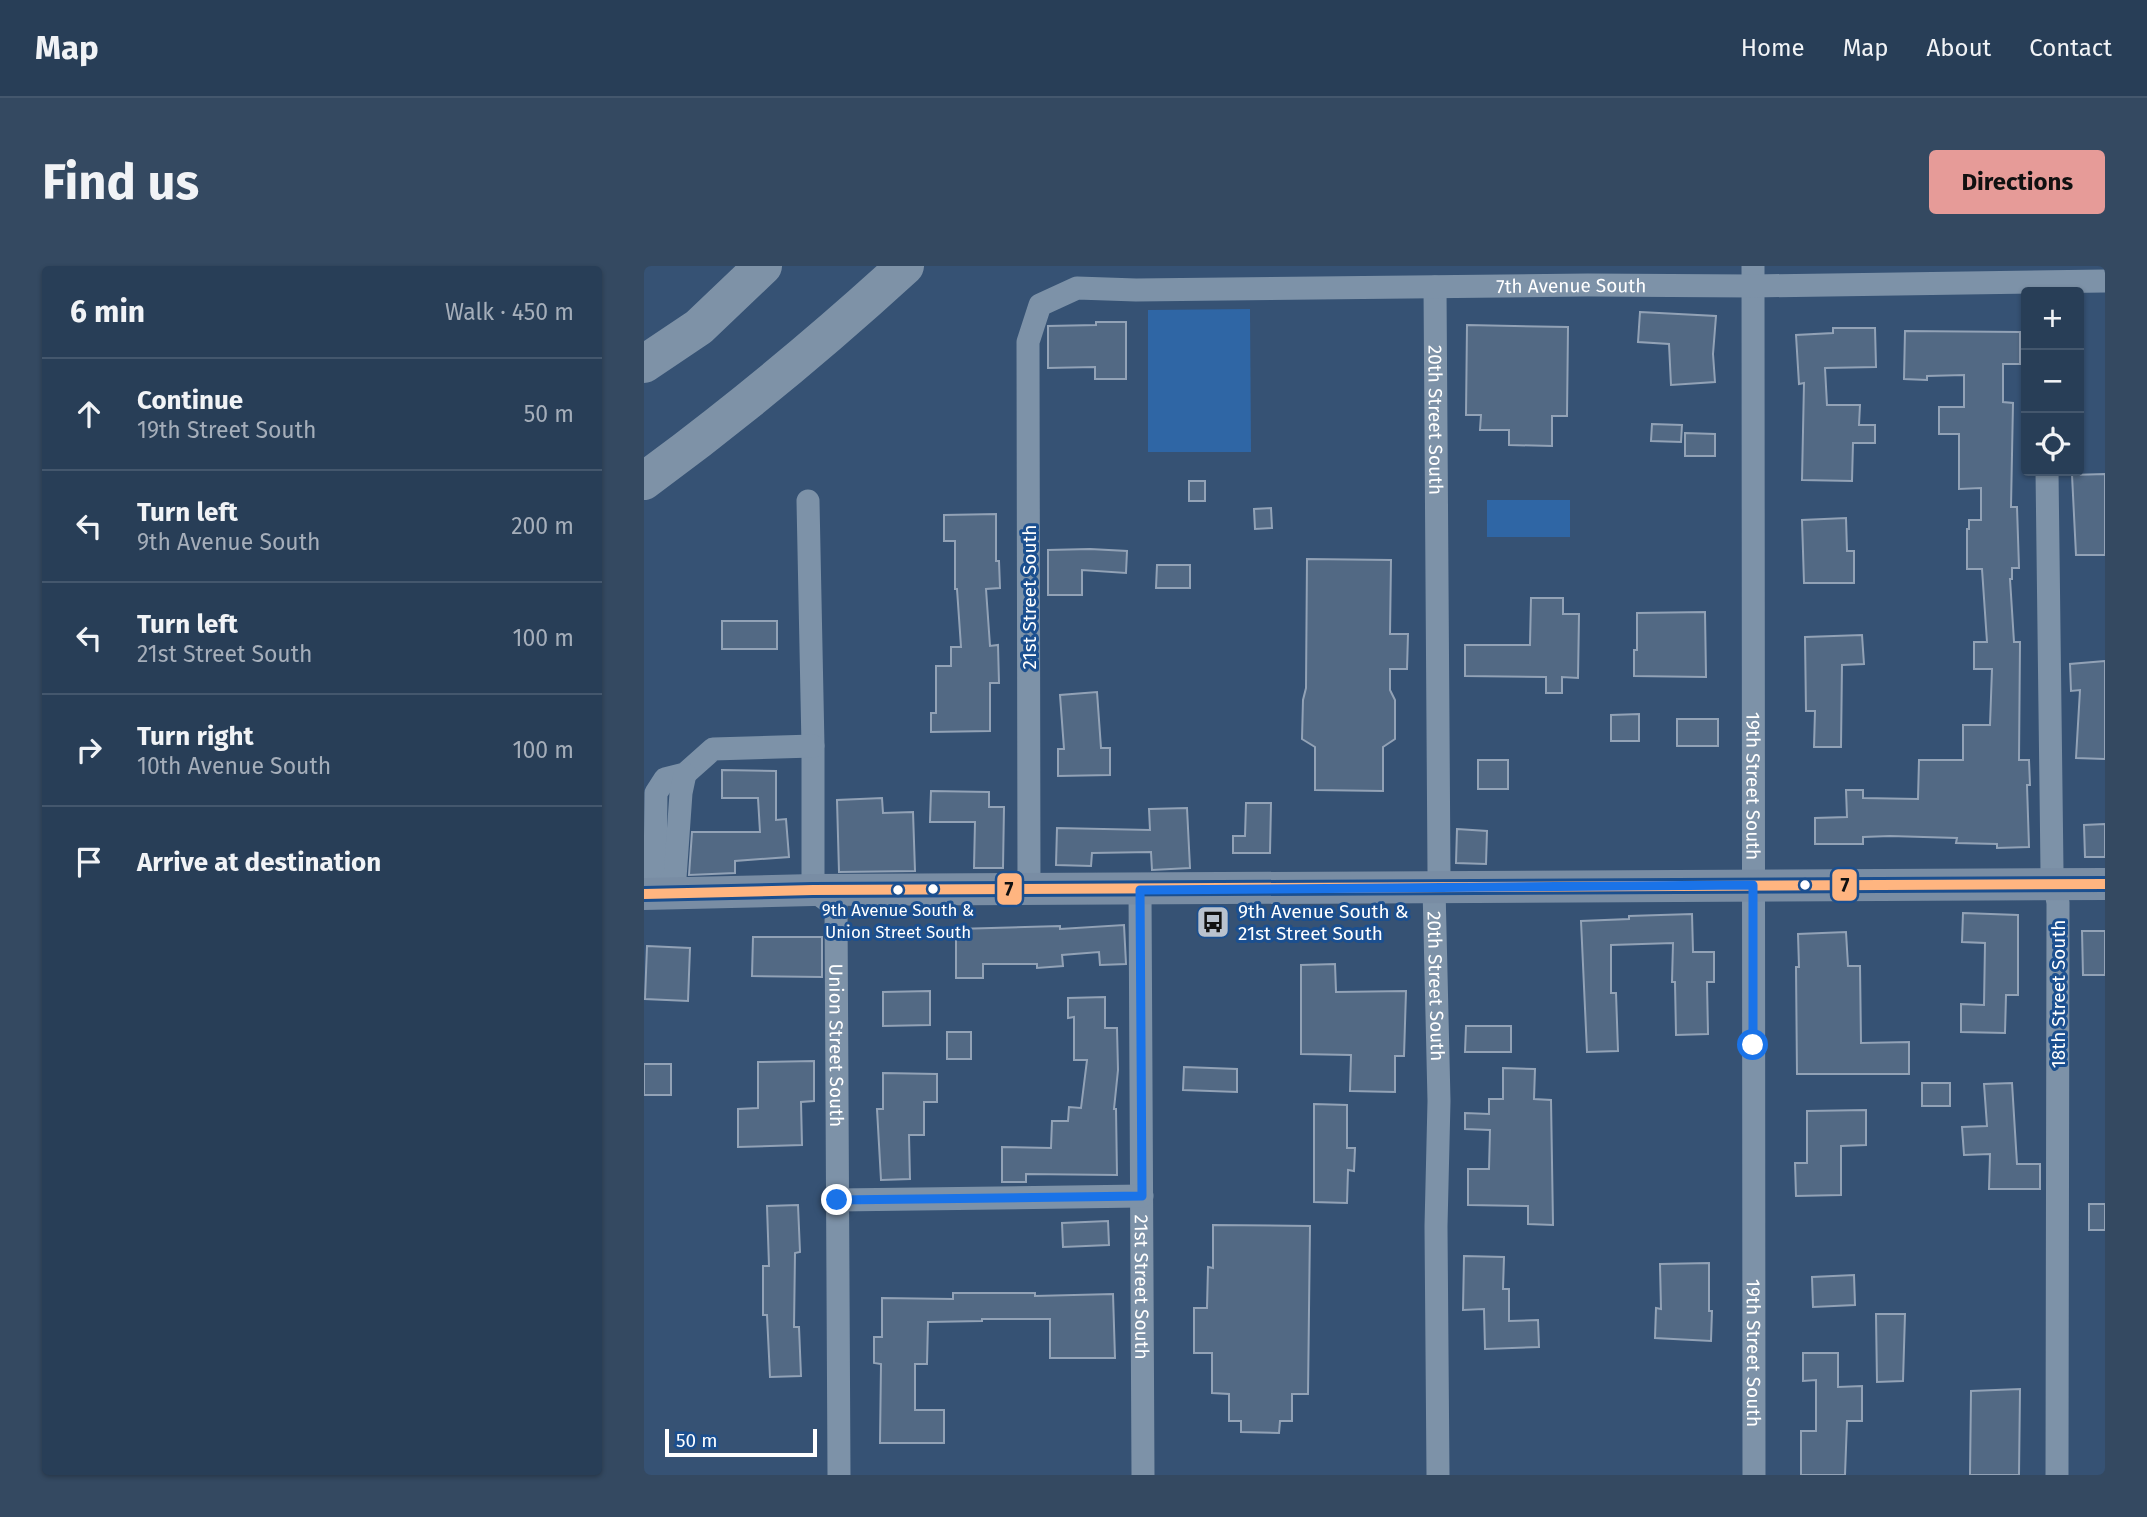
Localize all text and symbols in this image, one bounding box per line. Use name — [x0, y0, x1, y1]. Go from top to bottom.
text: Map — [35, 28, 99, 68]
text: Home — [1741, 34, 1805, 62]
text: Map — [1843, 34, 1889, 62]
text: About — [1927, 34, 1991, 62]
text: Contact — [2029, 34, 2112, 62]
button: Directions — [1929, 150, 2105, 214]
text: Find us — [42, 153, 199, 212]
street label: 7th Avenue South — [1496, 273, 1646, 298]
map controls — [2021, 287, 2084, 476]
button: + — [2021, 287, 2084, 350]
text: 6 min — [70, 294, 145, 330]
text: Walk · 450 m — [445, 298, 574, 326]
street label: 20th Street South — [1424, 345, 1448, 495]
button: − — [2021, 350, 2084, 413]
text: Continue — [137, 385, 243, 416]
icon: ahead — [70, 395, 108, 433]
text: 50 m — [524, 400, 574, 428]
button: locate — [2021, 413, 2084, 476]
text: 19th Street South — [137, 416, 317, 444]
text: Turn left — [137, 497, 238, 528]
icon: left — [70, 507, 108, 545]
text: 200 m — [511, 512, 574, 540]
street label: 21st Street South — [1018, 524, 1041, 670]
text: 9th Avenue South — [137, 528, 321, 556]
text: Turn left — [137, 609, 238, 640]
icon: left — [70, 619, 108, 657]
text: 100 m — [513, 624, 574, 652]
text: 21st Street South — [137, 640, 313, 668]
street label: 19th Street South — [1742, 712, 1765, 860]
text: Turn right — [137, 721, 254, 752]
icon: right — [70, 731, 108, 769]
text: 100 m — [513, 736, 574, 764]
text: 10th Avenue South — [137, 752, 331, 780]
icon: arrive — [70, 843, 108, 881]
text: Arrive at destination — [137, 847, 381, 878]
line badge: 7 — [1831, 868, 1858, 902]
line badge: 7 — [996, 872, 1023, 906]
text: 7 — [1841, 874, 1850, 897]
text: 7 — [1005, 878, 1014, 901]
unlabelled marker — [1798, 878, 1812, 892]
unlabelled marker — [926, 882, 940, 896]
marker: 9th Avenue South & Union Street South — [891, 883, 905, 897]
place label: 9th Avenue South & Union Street South — [822, 900, 974, 943]
place label: 9th Avenue South & 21st Street South — [1238, 900, 1409, 945]
bus stop icon: 9th Avenue South & 21st Street South — [1194, 903, 1232, 941]
street label: 20th Street South — [1423, 911, 1450, 1061]
street label: 18th Street South — [2047, 920, 2070, 1068]
street label: Union Street South — [825, 964, 849, 1127]
route start — [1737, 1029, 1768, 1060]
route end — [821, 1184, 852, 1215]
street label: 21st Street South — [1130, 1214, 1154, 1360]
street label: 19th Street South — [1742, 1279, 1765, 1427]
scale bar — [665, 1426, 817, 1458]
text: 50 m — [676, 1429, 717, 1452]

